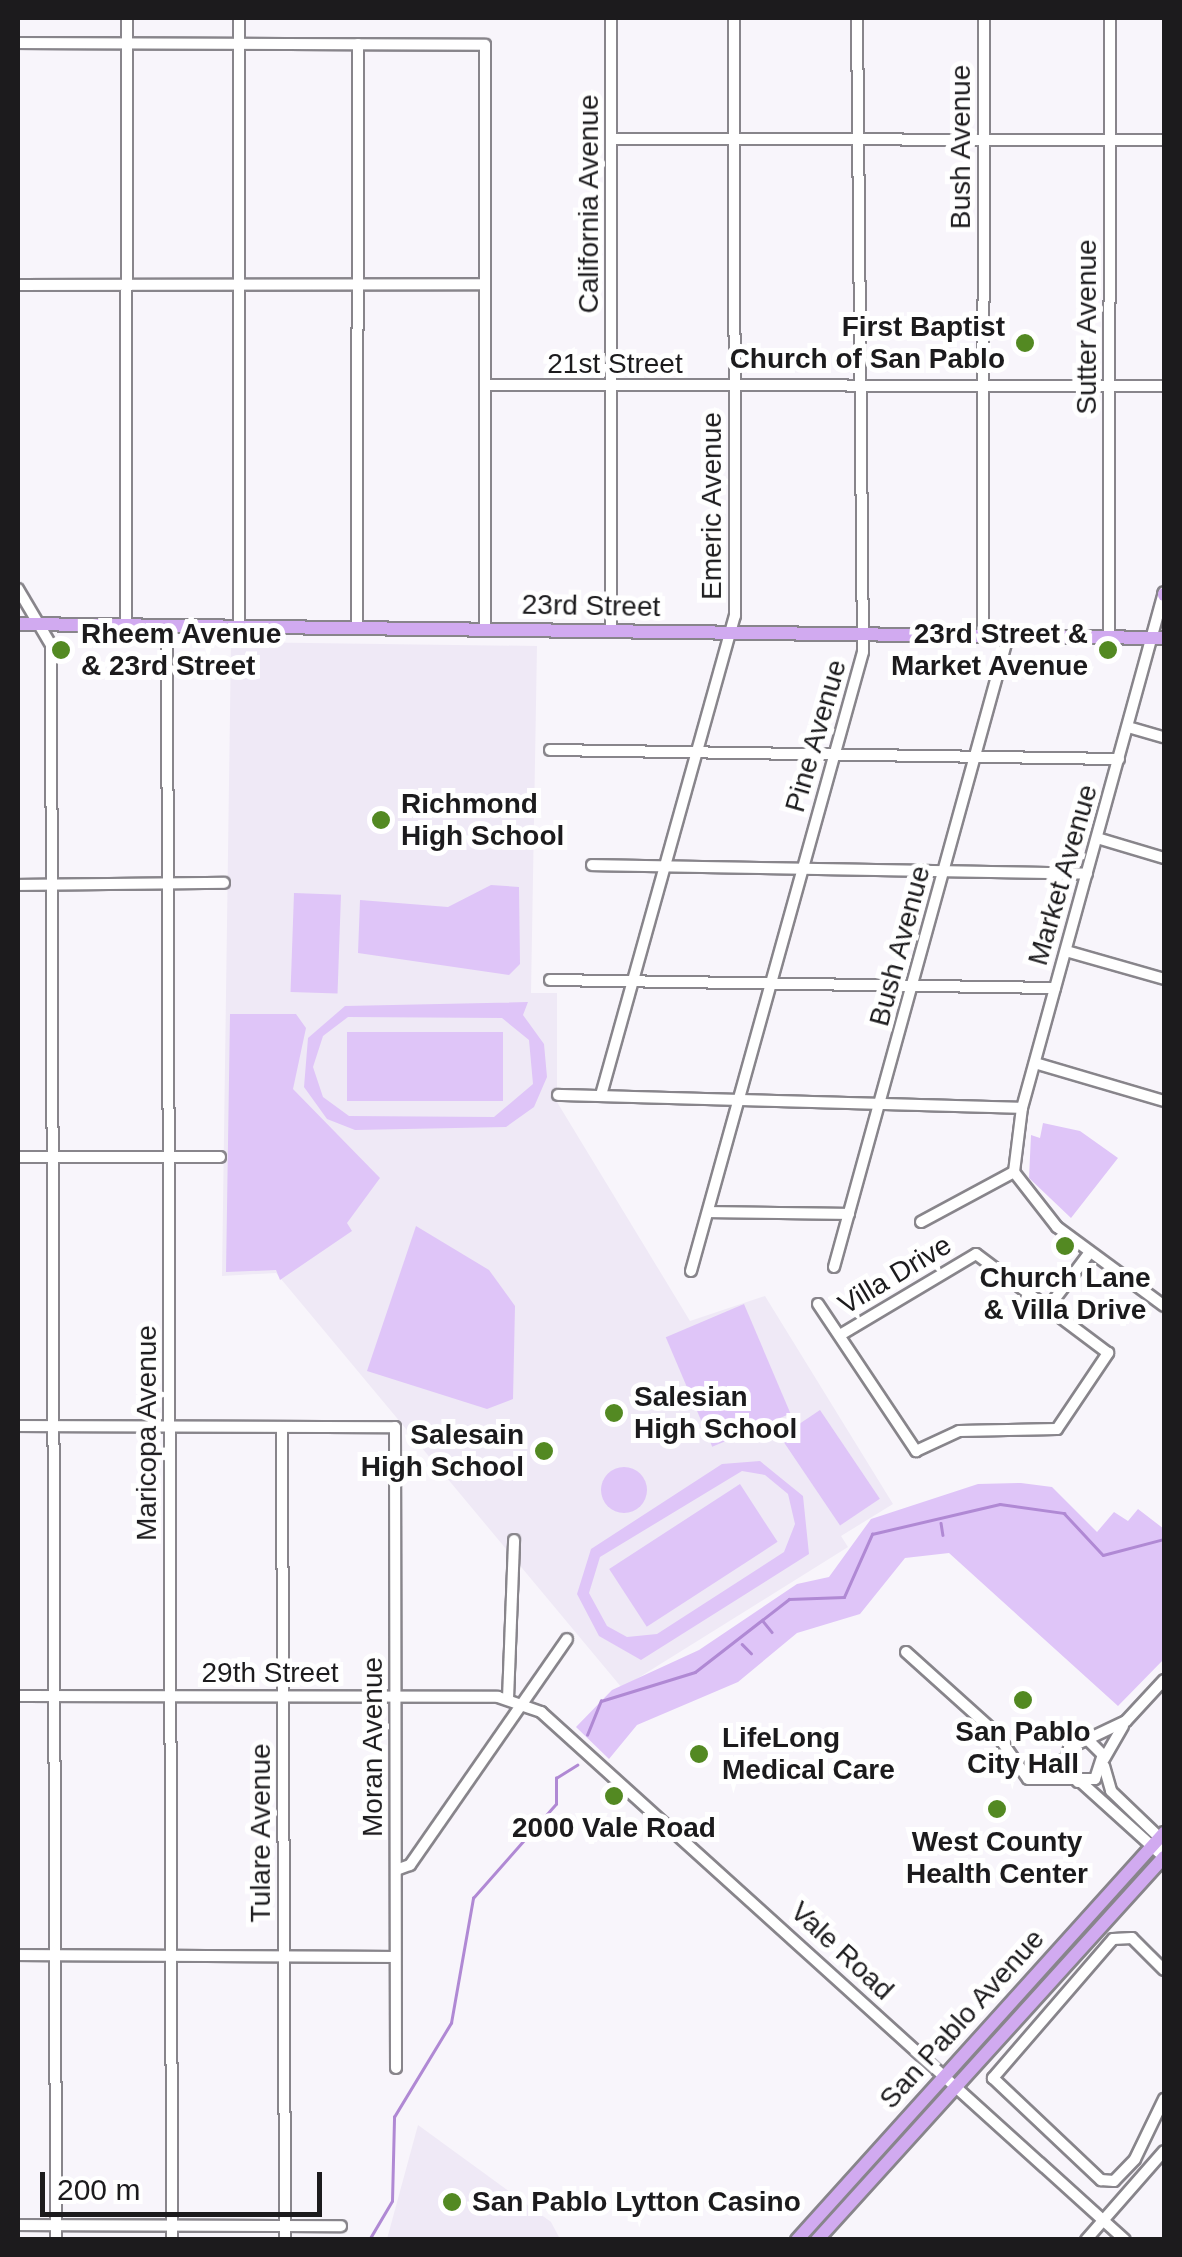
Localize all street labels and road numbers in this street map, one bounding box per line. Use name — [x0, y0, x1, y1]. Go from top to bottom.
street label: Bush Avenue — [944, 64, 978, 230]
street label: California Avenue — [572, 94, 606, 314]
street label: Sutter Avenue — [1070, 239, 1104, 415]
street label: 21st Street — [547, 347, 683, 381]
street label: Emeric Avenue — [695, 411, 729, 601]
street label: 23rd Street — [521, 588, 661, 624]
street label: Pine Avenue — [778, 655, 854, 817]
street label: Market Avenue — [1021, 780, 1105, 970]
street label: Bush Avenue — [862, 861, 938, 1031]
street label: Villa Drive — [833, 1228, 957, 1322]
street label: Maricopa Avenue — [130, 1324, 164, 1542]
street label: 29th Street — [202, 1656, 338, 1690]
street label: Moran Avenue — [356, 1656, 390, 1838]
street label: Tulare Avenue — [244, 1743, 278, 1923]
street label: Vale Road — [783, 1895, 901, 2007]
street label: San Pablo Avenue — [872, 1922, 1052, 2116]

